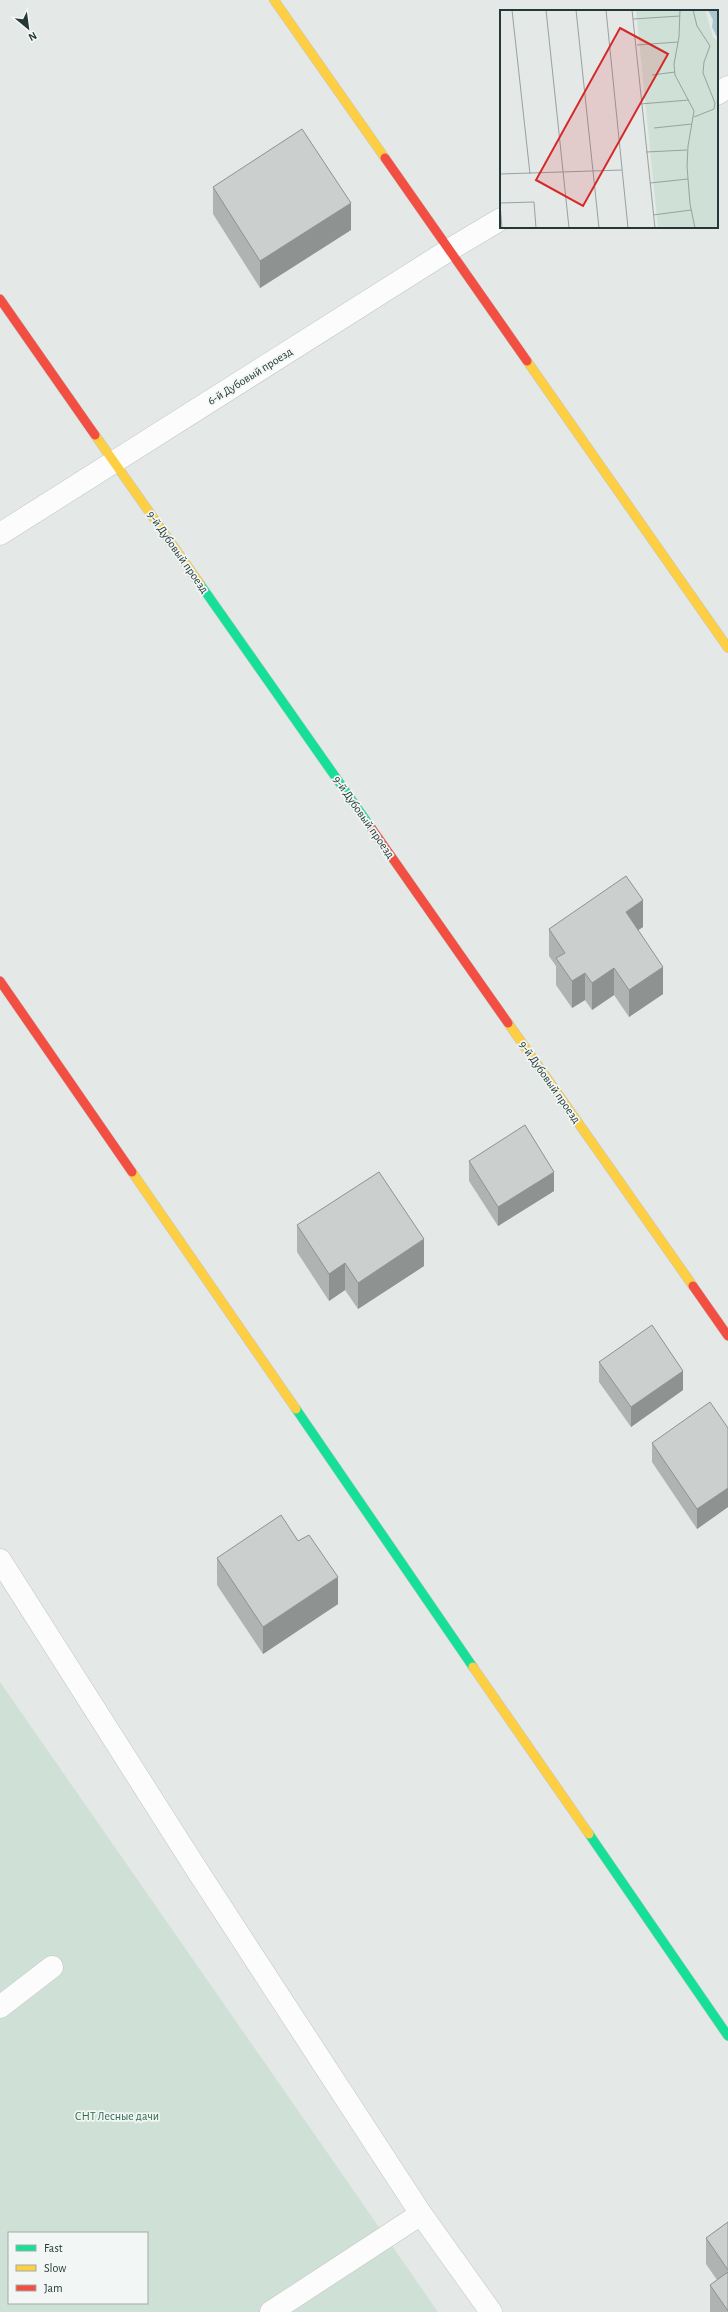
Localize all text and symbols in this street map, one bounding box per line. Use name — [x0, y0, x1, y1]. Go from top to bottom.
north arrow — [8, 8, 48, 48]
inset map — [500, 10, 718, 228]
text: N — [27, 30, 39, 43]
street label: 6-й Дубовый проезд — [205, 345, 295, 408]
street label: 9-й Дубовый проезд — [144, 509, 211, 596]
street label: 9-й Дубовый проезд — [330, 774, 397, 861]
street label: 9-й Дубовый проезд — [516, 1039, 583, 1126]
park label: СНТ Лесные дачи — [75, 2110, 159, 2122]
legend — [8, 2232, 148, 2304]
text: Fast — [44, 2242, 63, 2254]
text: Slow — [44, 2262, 66, 2274]
text: Jam — [44, 2282, 63, 2294]

